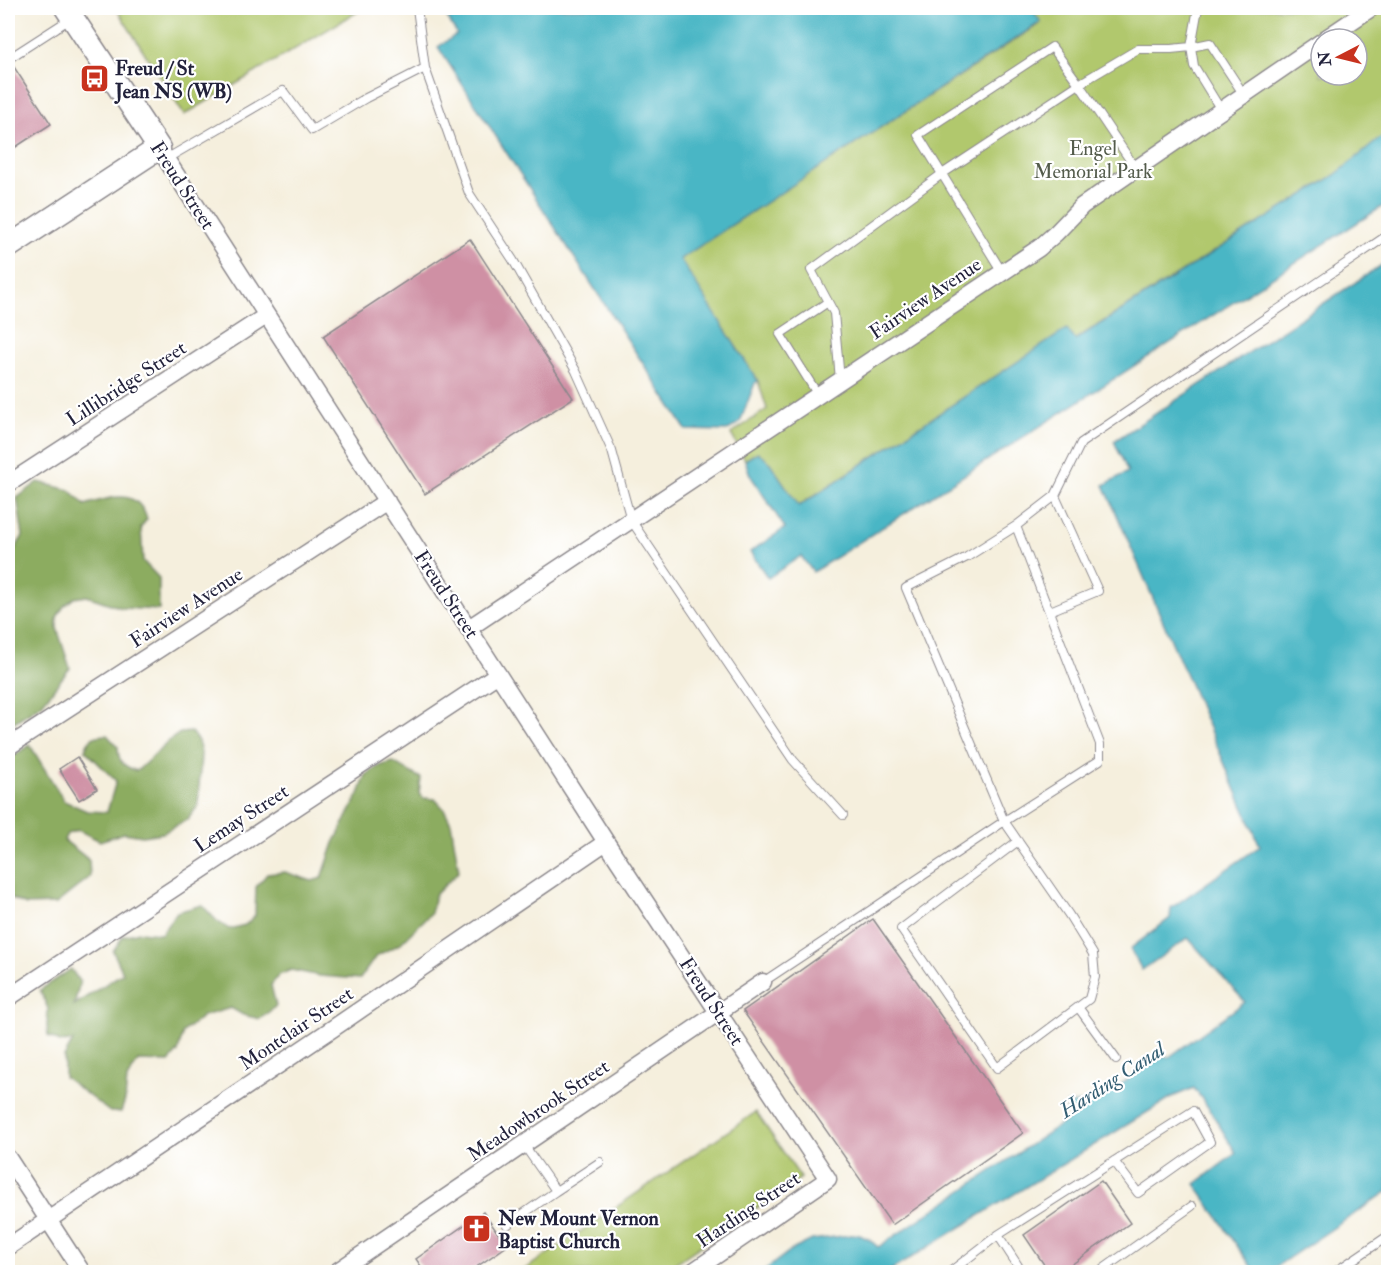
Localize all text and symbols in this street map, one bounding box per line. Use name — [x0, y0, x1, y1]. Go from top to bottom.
north arrow — [1309, 27, 1369, 87]
text: N — [1314, 50, 1336, 68]
place label: Freud / St Jean NS (WB) — [114, 56, 232, 104]
bus stop icon: Freud / St Jean NS (WB) — [78, 63, 110, 95]
street label: Freud Street — [145, 136, 221, 235]
park label: Engel Memorial Park — [1033, 136, 1153, 184]
street label: Fairview Avenue — [864, 252, 986, 345]
street label: Lillibridge Street — [62, 335, 191, 432]
street label: Freud Street — [409, 545, 485, 644]
street label: Fairview Avenue — [125, 562, 248, 653]
street label: Lemay Street — [189, 778, 294, 858]
street label: Freud Street — [674, 952, 750, 1051]
street label: Montclair Street — [235, 981, 358, 1076]
water label: Harding Canal — [1054, 1035, 1172, 1125]
street label: Meadowbrook Street — [463, 1053, 614, 1167]
street label: Harding Street — [692, 1165, 805, 1253]
place label: New Mount Vernon Baptist Church — [497, 1206, 659, 1255]
church icon: New Mount Vernon Baptist Church — [461, 1213, 493, 1245]

